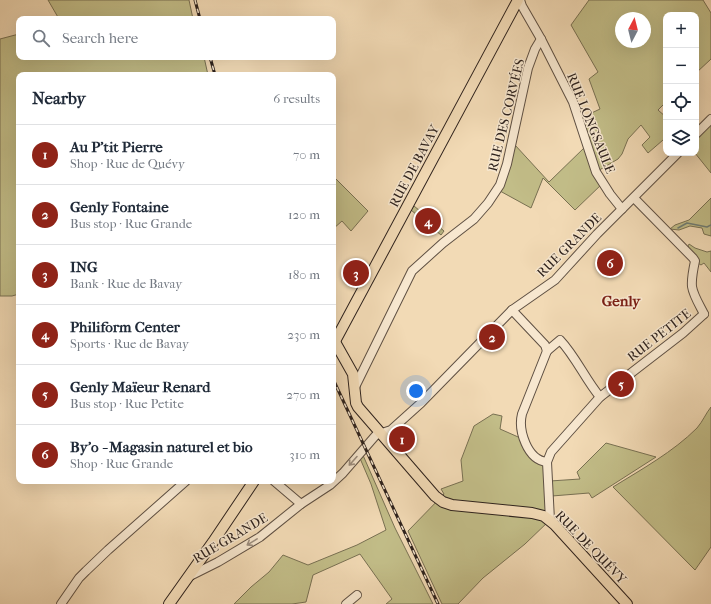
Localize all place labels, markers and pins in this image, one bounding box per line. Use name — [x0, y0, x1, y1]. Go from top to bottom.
pin: 4 — [415, 206, 441, 236]
pin: 6 — [597, 248, 623, 278]
pin: 3 — [343, 258, 369, 288]
pin: 2 — [479, 322, 505, 352]
pin: 5 — [608, 369, 634, 399]
pin: 1 — [389, 424, 415, 454]

